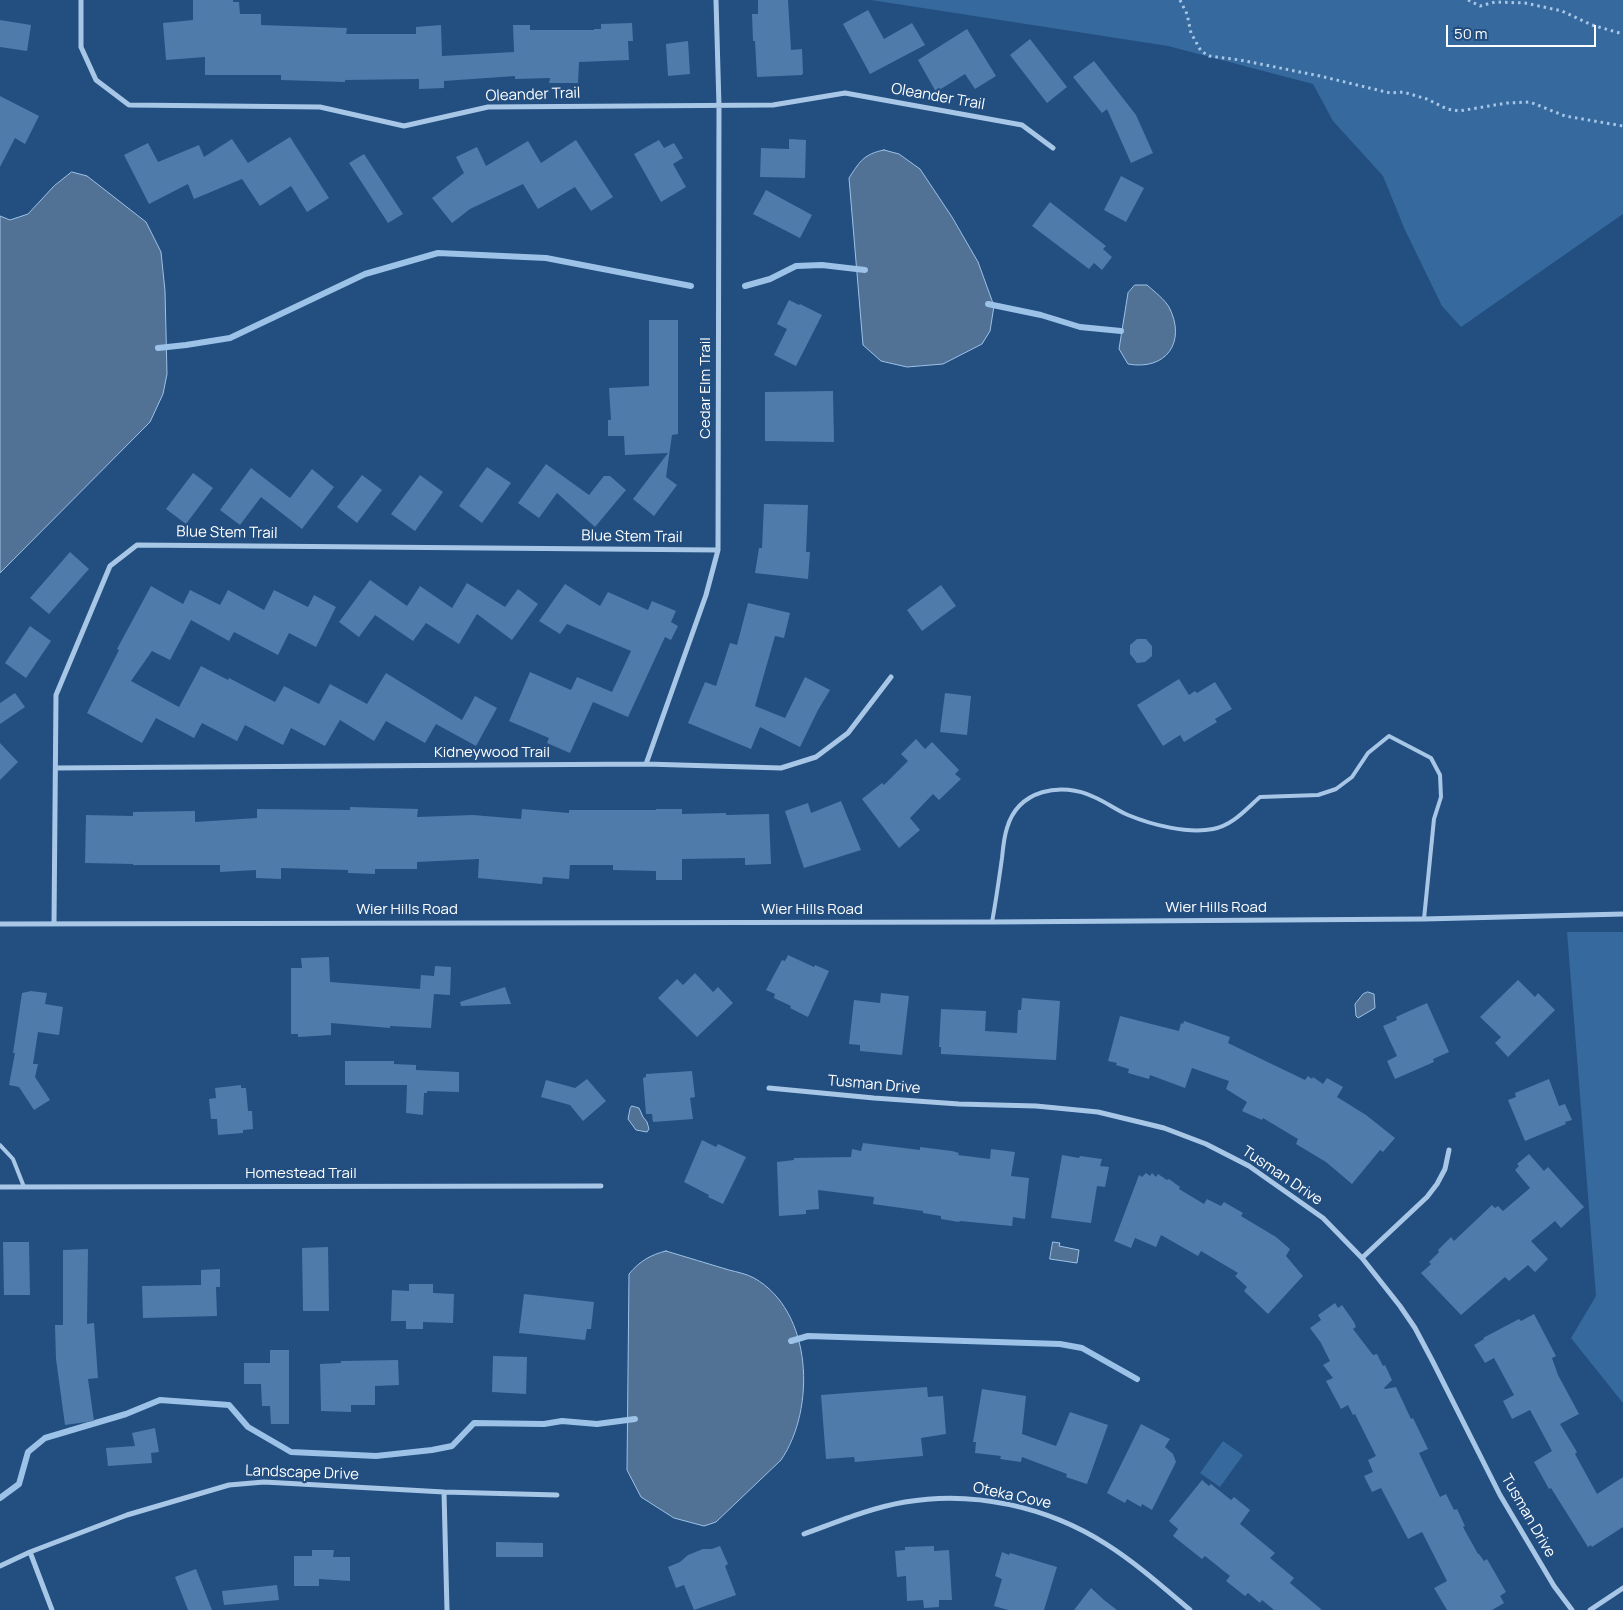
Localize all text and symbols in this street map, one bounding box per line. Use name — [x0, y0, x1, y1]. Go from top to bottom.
scale bar — [1448, 15, 1598, 47]
text: 50 m — [1454, 23, 1488, 44]
street label: Oleander Trail — [890, 80, 986, 114]
street label: Oleander Trail — [485, 84, 581, 106]
street label: Cedar Elm Trail — [697, 337, 715, 439]
street label: Blue Stem Trail — [176, 523, 278, 543]
street label: Blue Stem Trail — [581, 527, 683, 547]
street label: Kidneywood Trail — [434, 744, 550, 762]
street label: Wier Hills Road — [1165, 899, 1267, 917]
street label: Wier Hills Road — [356, 901, 458, 919]
street label: Wier Hills Road — [761, 901, 863, 919]
street label: Tusman Drive — [827, 1072, 921, 1098]
street label: Tusman Drive — [1238, 1143, 1326, 1209]
street label: Homestead Trail — [245, 1165, 357, 1183]
street label: Landscape Drive — [245, 1462, 359, 1484]
street label: Tusman Drive — [1497, 1471, 1559, 1561]
street label: Oteka Cove — [971, 1479, 1053, 1513]

